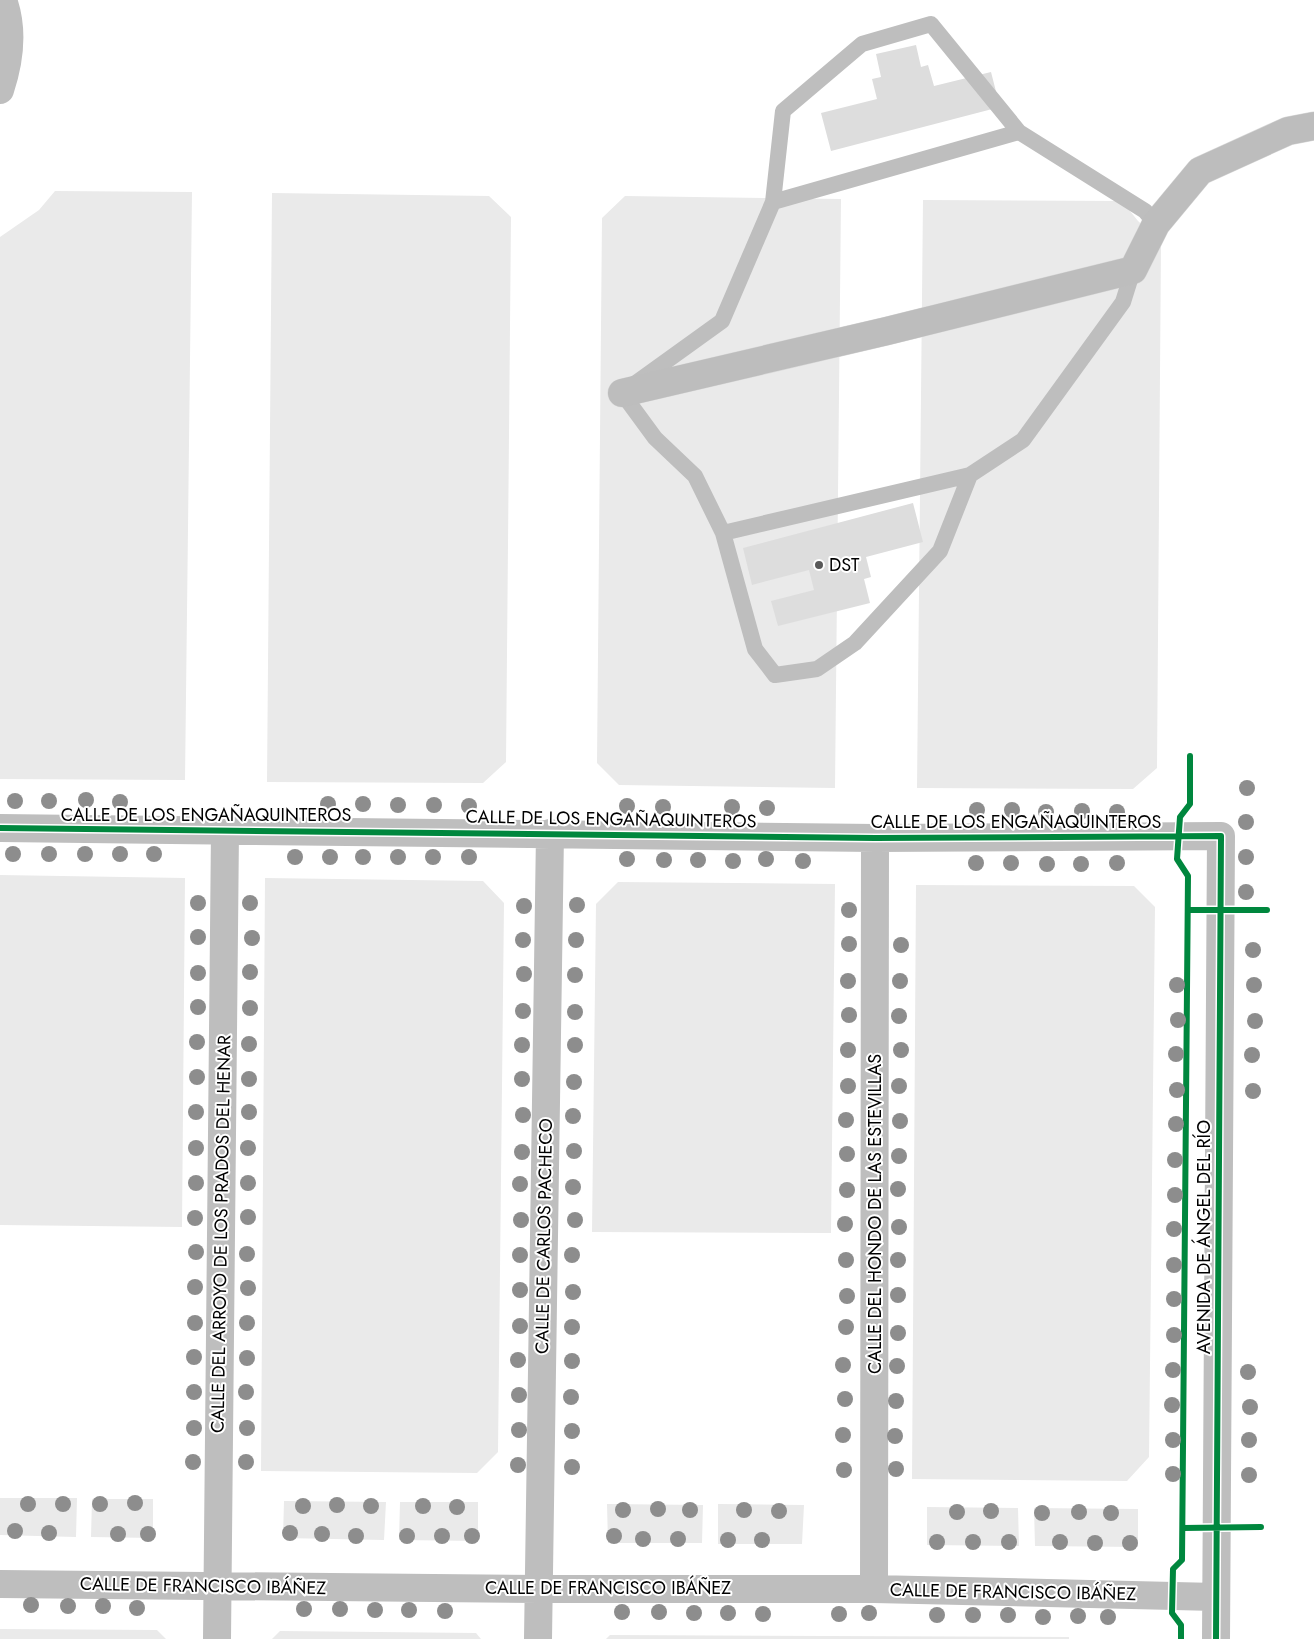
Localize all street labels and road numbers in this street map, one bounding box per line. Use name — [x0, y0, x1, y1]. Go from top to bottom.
street label: CALLE DE LOS ENGAÑAQUINTEROS — [61, 802, 352, 828]
street label: CALLE DE LOS ENGAÑAQUINTEROS — [465, 803, 757, 835]
street label: CALLE DE LOS ENGAÑAQUINTEROS — [871, 809, 1162, 835]
street label: CALLE DEL ARROYO DE LOS PRADOS DEL HENAR — [205, 1035, 237, 1433]
street label: CALLE DEL HONDO DE LAS ESTEVILLAS — [862, 1054, 888, 1374]
street label: CALLE DE CARLOS PACHECO — [529, 1118, 559, 1354]
street label: AVENIDA DE ÁNGEL DEL RÍO — [1191, 1120, 1217, 1354]
street label: CALLE DE FRANCISCO IBÁÑEZ — [80, 1571, 326, 1601]
street label: CALLE DE FRANCISCO IBÁÑEZ — [485, 1575, 731, 1601]
street label: CALLE DE FRANCISCO IBÁÑEZ — [890, 1577, 1136, 1607]

